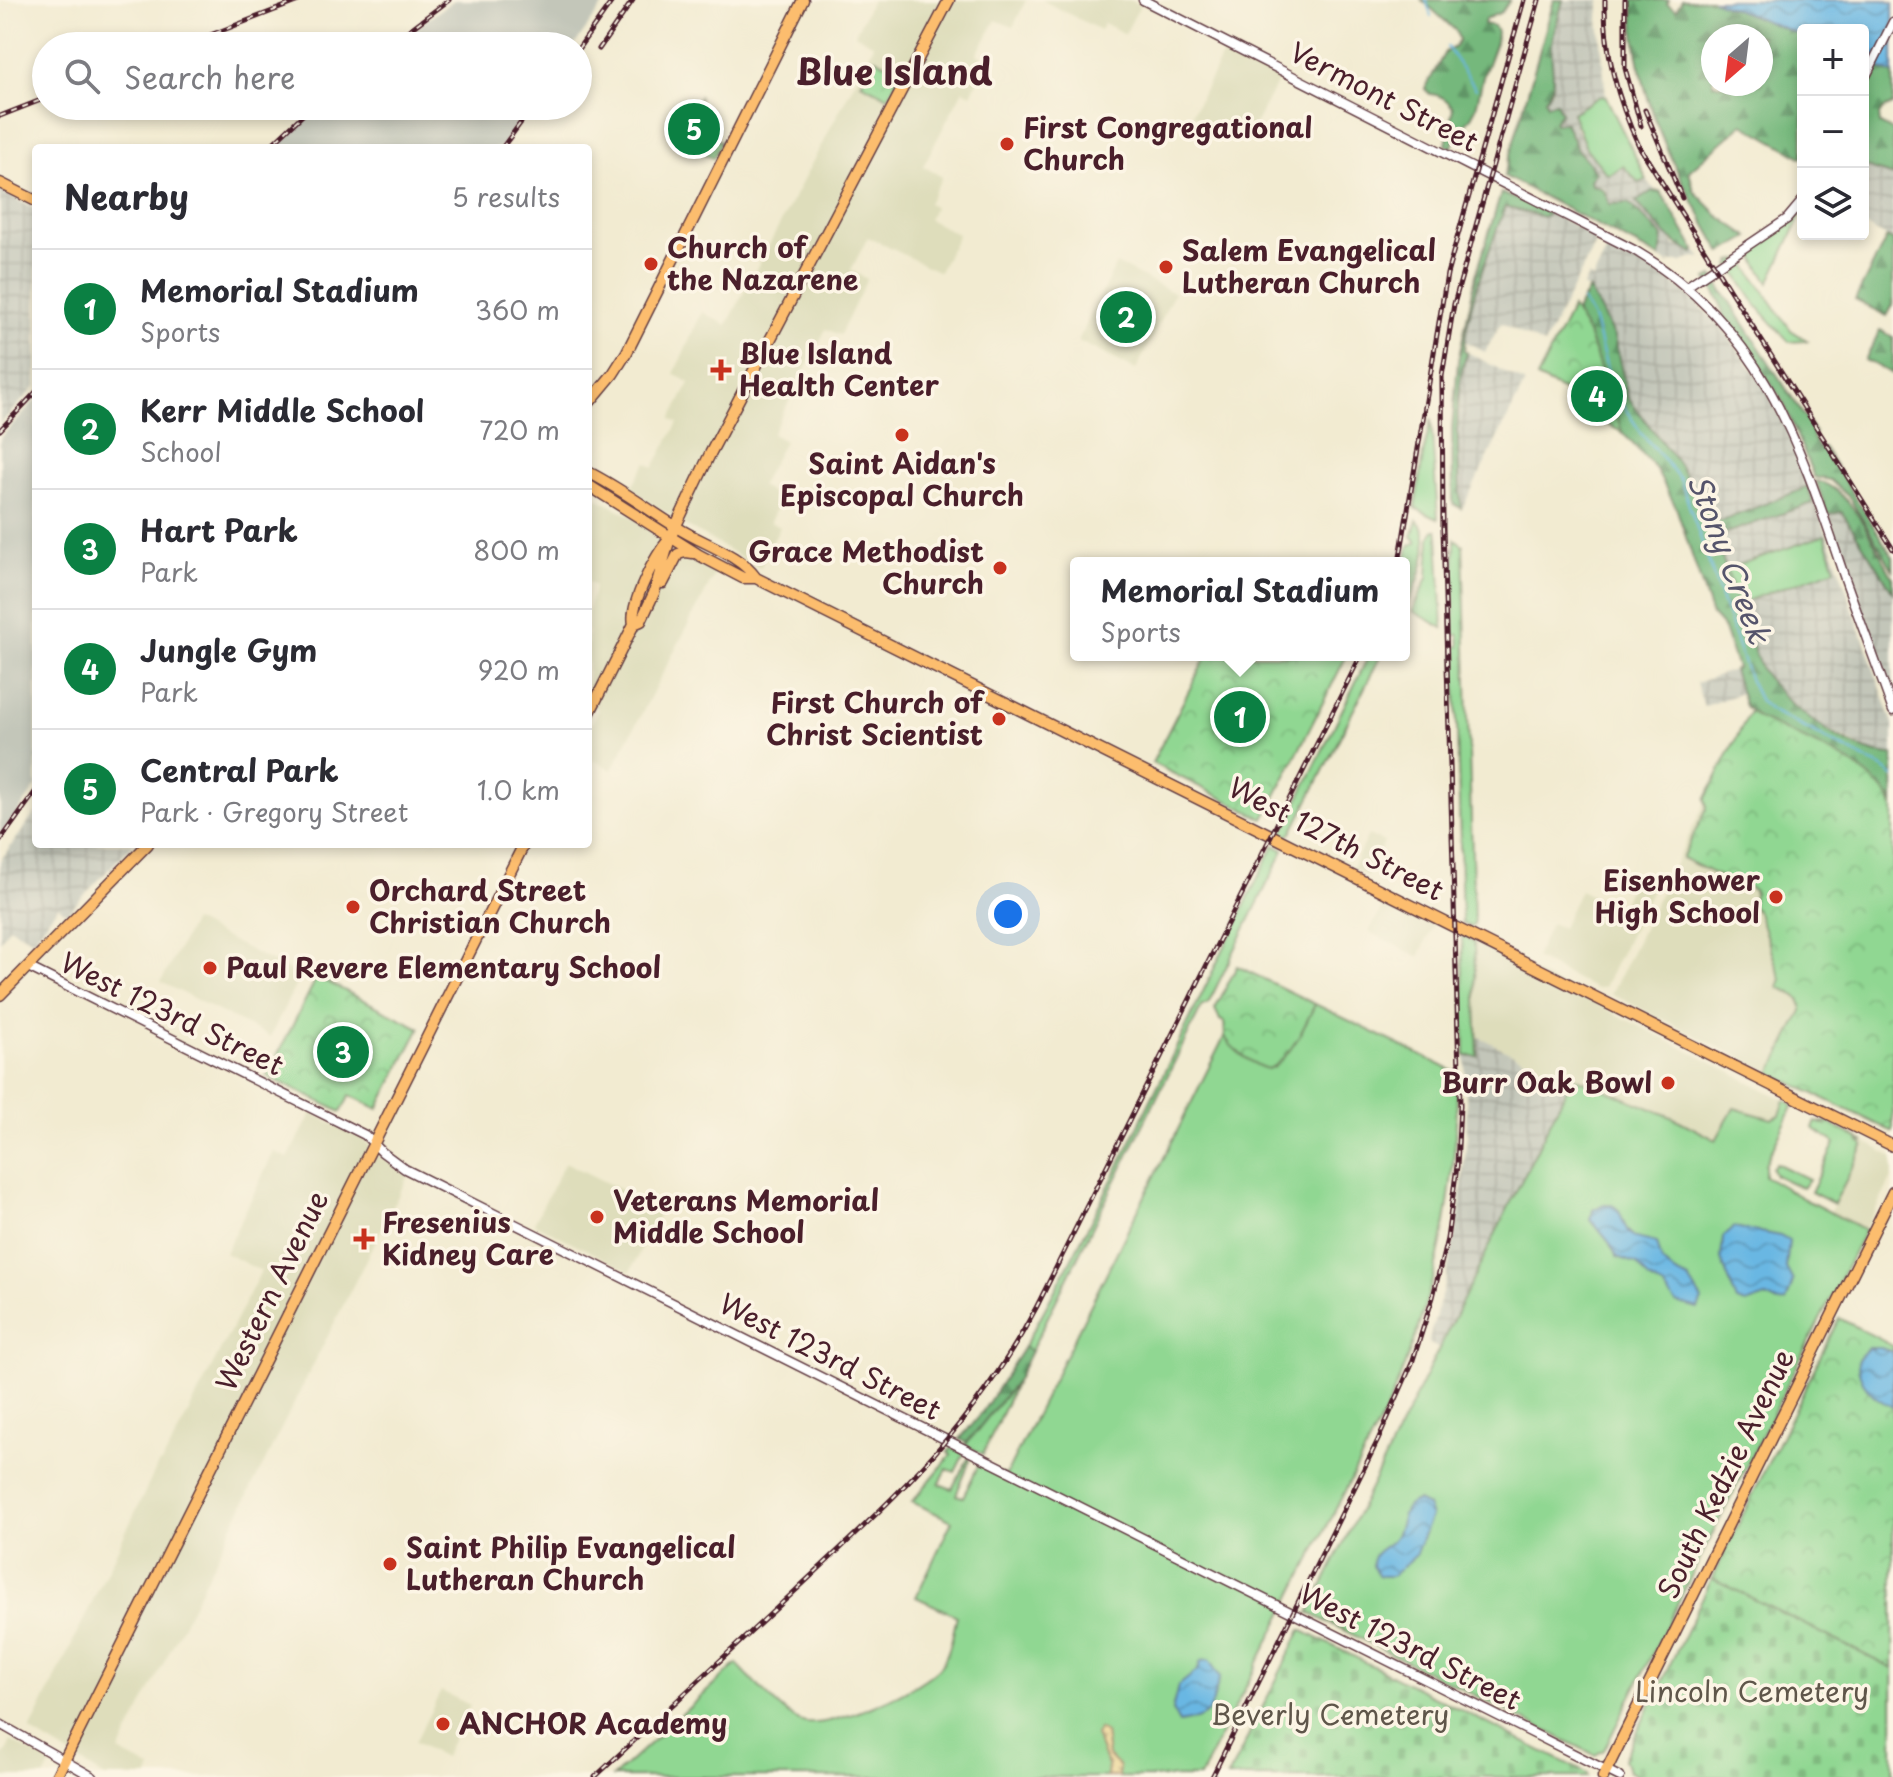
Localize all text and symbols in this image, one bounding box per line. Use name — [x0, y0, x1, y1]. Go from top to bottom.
north arrow — [1701, 24, 1773, 96]
map controls — [1797, 24, 1869, 240]
button: + — [1797, 24, 1869, 96]
street label: Vermont Street — [1283, 30, 1487, 162]
search box — [32, 32, 592, 120]
district label: Blue Island — [795, 43, 993, 97]
icon: search — [60, 54, 104, 98]
text: Search here — [124, 54, 296, 99]
button: − — [1797, 96, 1869, 168]
pin: 5 — [668, 99, 720, 159]
place label: First Congregational Church — [1023, 105, 1312, 180]
marker: First Congregational Church — [998, 135, 1016, 153]
button: layers — [1797, 168, 1869, 240]
text: Nearby — [64, 170, 189, 222]
text: 5 results — [452, 177, 560, 216]
place label: Church of the Nazarene — [667, 225, 858, 300]
place label: Salem Evangelical Lutheran Church — [1182, 228, 1436, 303]
marker: Church of the Nazarene — [642, 255, 660, 273]
marker: Salem Evangelical Lutheran Church — [1157, 258, 1175, 276]
text: Memorial Stadium — [140, 267, 419, 312]
pin: 2 — [1100, 287, 1152, 347]
text: 1 — [84, 290, 96, 329]
text: 360 m — [475, 290, 560, 329]
text: Sports — [140, 312, 220, 351]
place label: Blue Island Health Center — [739, 331, 940, 406]
marker: Blue Island Health Center — [710, 359, 732, 381]
pin: 4 — [1571, 366, 1623, 426]
text: Kerr Middle School — [140, 387, 424, 432]
text: 2 — [81, 410, 99, 449]
text: 720 m — [479, 410, 560, 449]
marker: Saint Aidan's Episcopal Church — [893, 426, 911, 444]
text: School — [140, 432, 222, 471]
place label: Saint Aidan's Episcopal Church — [780, 441, 1024, 516]
water label: Stony Creek — [1677, 467, 1784, 651]
text: Hart Park — [140, 507, 298, 552]
place label: Grace Methodist Church — [748, 529, 984, 604]
text: 3 — [81, 530, 99, 569]
text: 800 m — [473, 530, 560, 569]
text: Park — [140, 552, 198, 591]
popup — [1070, 557, 1410, 661]
marker: Grace Methodist Church — [991, 559, 1009, 577]
text: Memorial Stadium — [1101, 567, 1379, 612]
text: Sports — [1101, 612, 1181, 651]
text: Jungle Gym — [140, 627, 317, 672]
text: 4 — [81, 650, 99, 689]
text: 920 m — [478, 650, 560, 689]
text: Park — [140, 672, 198, 711]
place label: First Church of Christ Scientist — [766, 680, 986, 755]
pin: 1 — [1214, 687, 1266, 747]
marker: First Church of Christ Scientist — [990, 710, 1008, 728]
text: Central Park — [140, 747, 339, 792]
street label: West 127th Street — [1221, 765, 1452, 911]
text: 5 — [82, 770, 98, 809]
text: 1.0 km — [477, 770, 560, 809]
text: Park · Gregory Street — [140, 792, 408, 831]
place label: Eisenhower High School — [1595, 858, 1761, 933]
place label: Orchard Street Christian Church — [369, 868, 611, 943]
marker: Eisenhower High School — [1767, 888, 1785, 906]
your location — [988, 894, 1028, 934]
marker: Orchard Street Christian Church — [344, 898, 362, 916]
street label: West 123rd Street — [54, 940, 292, 1085]
place label: Paul Revere Elementary School — [226, 945, 661, 988]
marker: Paul Revere Elementary School — [201, 959, 219, 977]
pin: 3 — [317, 1022, 369, 1082]
place label: Burr Oak Bowl — [1441, 1060, 1652, 1103]
marker: Burr Oak Bowl — [1659, 1074, 1677, 1092]
place label: Veterans Memorial Middle School — [613, 1178, 879, 1253]
street label: Western Avenue — [203, 1183, 338, 1398]
place label: Fresenius Kidney Care — [382, 1200, 554, 1275]
marker: Veterans Memorial Middle School — [588, 1208, 606, 1226]
marker: Fresenius Kidney Care — [353, 1228, 375, 1250]
street label: West 123rd Street — [712, 1281, 949, 1430]
street label: South Kedzie Avenue — [1646, 1341, 1804, 1605]
place label: Saint Philip Evangelical Lutheran Church — [406, 1525, 736, 1600]
marker: Saint Philip Evangelical Lutheran Church — [381, 1555, 399, 1573]
street label: West 123rd Street — [1292, 1571, 1529, 1720]
park label: Lincoln Cemetery — [1635, 1669, 1869, 1712]
park label: Beverly Cemetery — [1211, 1692, 1449, 1735]
place label: ANCHOR Academy — [459, 1701, 727, 1744]
marker: ANCHOR Academy — [434, 1715, 452, 1733]

